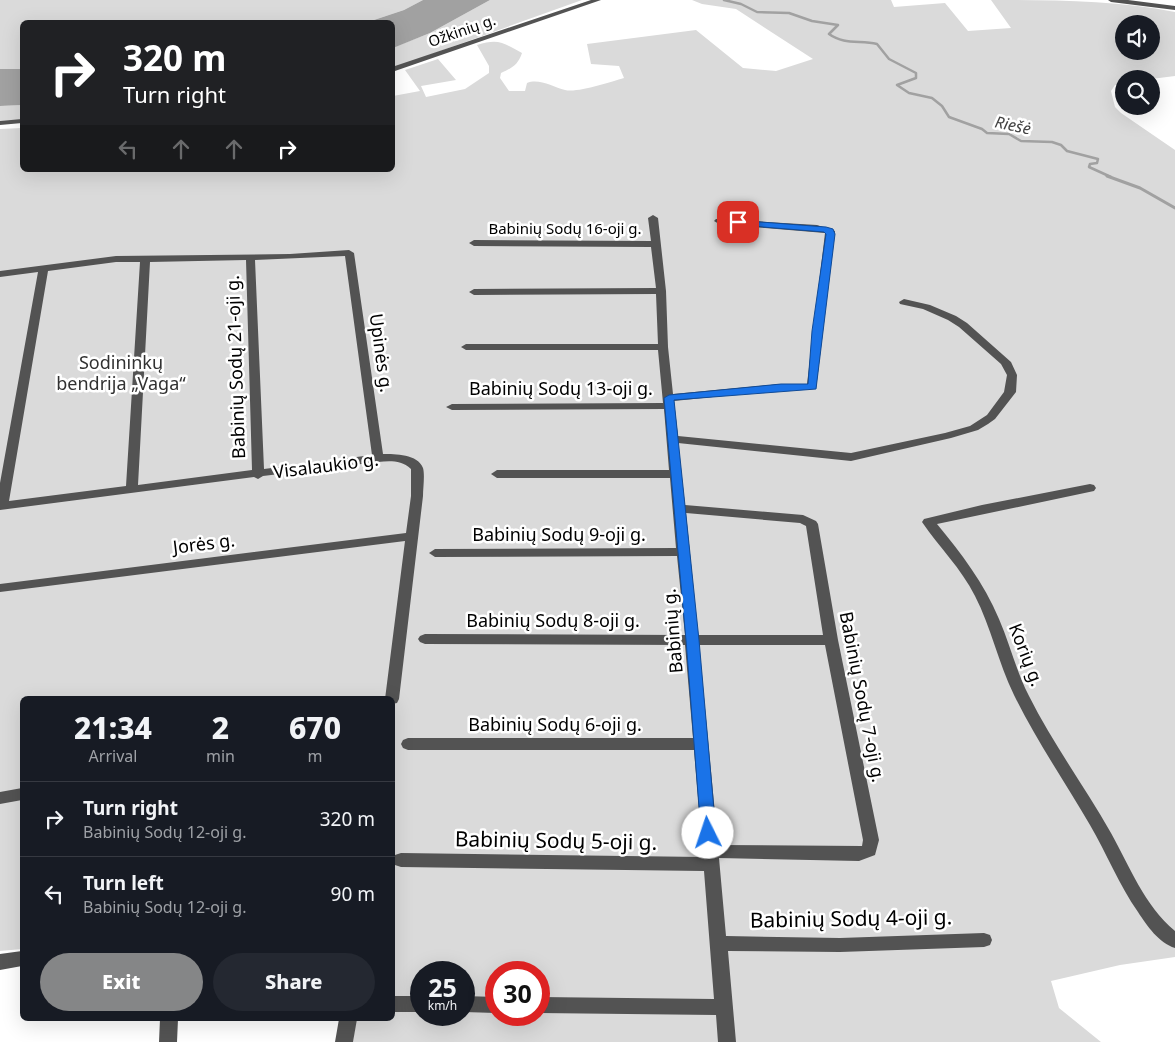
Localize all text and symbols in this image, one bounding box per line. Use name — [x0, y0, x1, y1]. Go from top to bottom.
street label: Ožkinių g. — [425, 9, 498, 51]
map controls — [1115, 15, 1160, 115]
button: sound — [1115, 15, 1160, 60]
text: 320 m — [123, 34, 226, 81]
icon: right — [40, 40, 105, 105]
button: search — [1115, 70, 1160, 115]
text: Turn right — [123, 79, 226, 109]
water label: Riešė — [993, 110, 1033, 140]
icon: left — [114, 135, 142, 163]
icon: ahead — [167, 135, 195, 163]
icon: ahead — [220, 135, 248, 163]
icon: right — [273, 135, 301, 163]
pin — [717, 201, 759, 243]
icon: arrive — [724, 208, 752, 236]
street label: Babinių Sodų 16-oji g. — [488, 218, 642, 238]
street label: Babinių Sodų 21-oji g. — [220, 275, 250, 459]
street label: Upinės g. — [365, 312, 399, 394]
park label: Sodininkų bendrija „Vaga“ — [56, 350, 186, 395]
street label: Babinių Sodų 13-oji g. — [469, 376, 653, 400]
street label: Visalaukio g. — [272, 447, 380, 483]
street label: Babinių Sodų 9-oji g. — [472, 522, 646, 546]
street label: Jorės g. — [170, 527, 236, 559]
street label: Babinių g. — [656, 588, 688, 674]
street label: Babinių Sodų 8-oji g. — [466, 608, 640, 632]
street label: Babinių Sodų 7-oji g. — [835, 609, 891, 784]
street label: Korių g. — [1004, 620, 1050, 690]
text: 21:34 — [74, 707, 152, 748]
text: 2 — [212, 707, 229, 748]
text: 670 — [289, 707, 341, 748]
street label: Babinių Sodų 6-oji g. — [468, 712, 642, 736]
text: Arrival — [89, 745, 137, 767]
text: min — [206, 745, 235, 767]
text: m — [307, 745, 322, 767]
text: Turn right — [83, 795, 178, 821]
icon: right — [40, 805, 68, 833]
text: 320 m — [320, 806, 375, 832]
position arrow — [681, 806, 733, 858]
text: Babinių Sodų 12-oji g. — [83, 821, 246, 843]
street label: Babinių Sodų 5-oji g. — [455, 824, 658, 856]
text: Turn left — [83, 870, 164, 896]
icon: left — [40, 880, 68, 908]
text: 90 m — [331, 881, 375, 907]
text: Babinių Sodų 12-oji g. — [83, 896, 246, 918]
street label: Babinių Sodų 4-oji g. — [749, 902, 952, 934]
button: Exit — [40, 953, 203, 1011]
button: Share — [213, 953, 375, 1011]
speed limit sign: 30 — [485, 961, 550, 1026]
text: 25 — [428, 970, 457, 1004]
text: km/h — [428, 997, 457, 1014]

